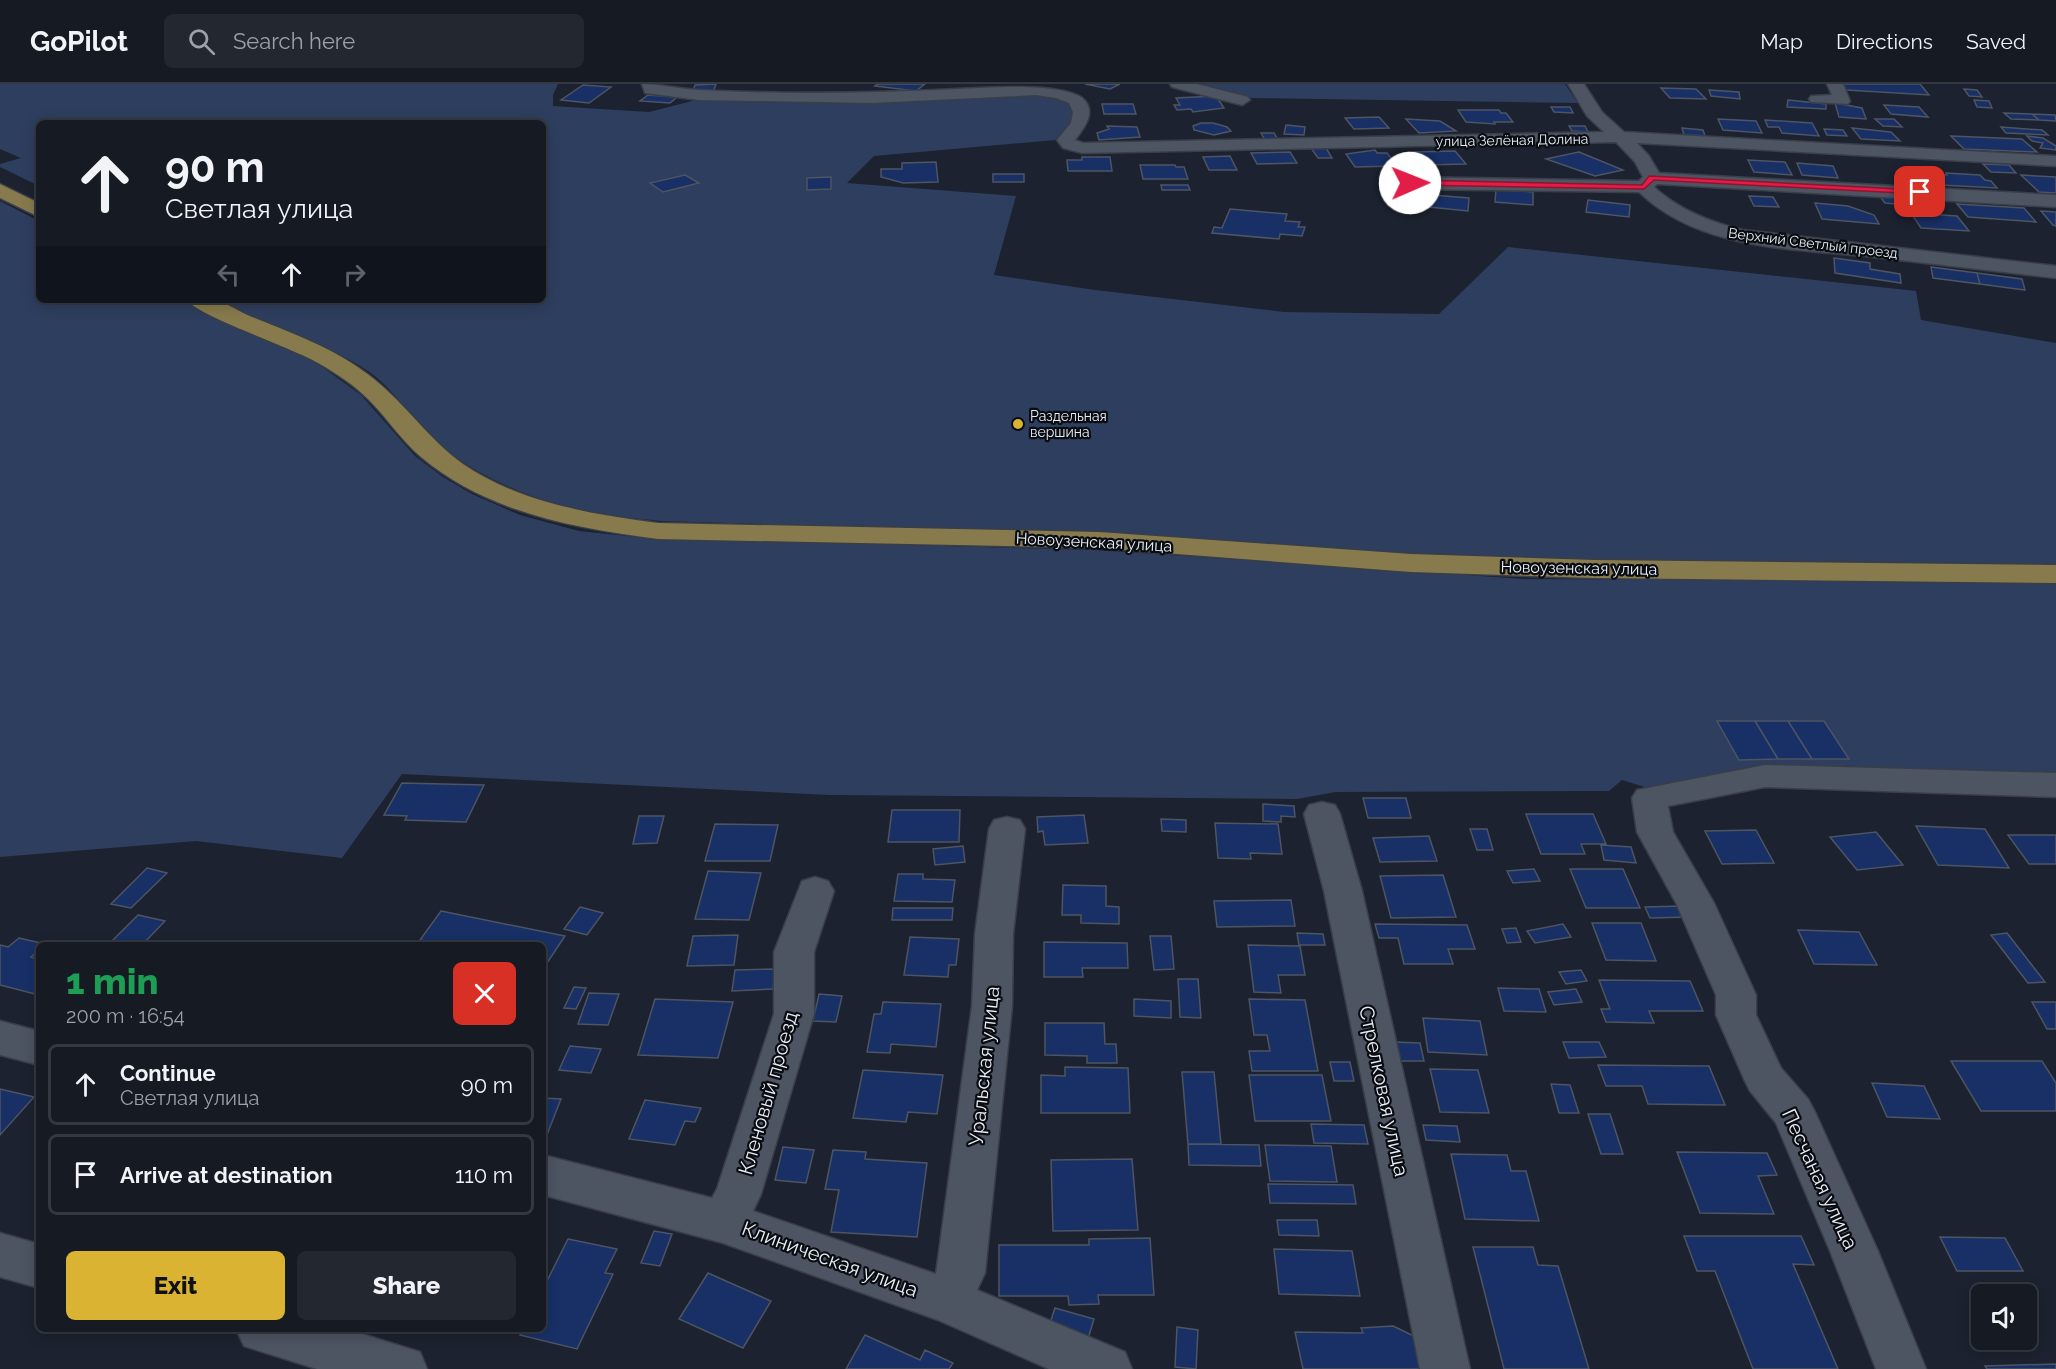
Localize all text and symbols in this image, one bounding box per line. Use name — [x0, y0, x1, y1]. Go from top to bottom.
search box — [164, 14, 584, 68]
text: GoPilot — [30, 25, 128, 58]
icon: search — [185, 25, 218, 58]
text: Search here — [233, 28, 355, 54]
text: Map — [1760, 29, 1803, 54]
text: Directions — [1836, 29, 1933, 54]
text: Saved — [1966, 29, 2026, 54]
street label: улица Зелёная Долина — [1436, 131, 1588, 149]
text: 90 m — [165, 143, 265, 192]
icon: ahead — [66, 144, 144, 222]
position arrow — [1378, 151, 1442, 215]
pin — [1894, 166, 1945, 217]
icon: arrive — [1903, 175, 1936, 208]
text: Светлая улица — [165, 193, 353, 224]
street label: Верхний Светлый проезд — [1727, 225, 1899, 261]
icon: left — [212, 258, 245, 291]
icon: ahead — [275, 258, 308, 291]
icon: right — [338, 258, 371, 291]
place label: Раздельная вершина — [1030, 408, 1107, 440]
marker: Раздельная вершина — [1011, 417, 1025, 431]
street label: Новоузенская улица — [1015, 528, 1173, 556]
street label: Новоузенская улица — [1500, 557, 1658, 579]
text: 1 min — [66, 960, 158, 1002]
button: close — [453, 962, 516, 1025]
street label: Уральская улица — [964, 985, 1004, 1147]
text: 200 m · 16:54 — [66, 1004, 185, 1028]
street label: Стрелковая улица — [1354, 1004, 1414, 1178]
street label: Кленовый проезд — [733, 1008, 803, 1177]
text: Continue — [120, 1060, 216, 1086]
icon: ahead — [69, 1068, 102, 1101]
text: 90 m — [461, 1072, 513, 1098]
text: Светлая улица — [120, 1086, 259, 1110]
street label: Песчаная улица — [1777, 1105, 1863, 1253]
icon: arrive — [69, 1158, 102, 1191]
text: Arrive at destination — [120, 1162, 333, 1188]
text: 110 m — [455, 1162, 513, 1188]
street label: Клиническая улица — [739, 1216, 921, 1302]
button: Exit — [66, 1251, 285, 1320]
button: Share — [297, 1251, 516, 1320]
map controls — [1971, 1284, 2037, 1350]
button: sound — [1971, 1284, 2037, 1350]

